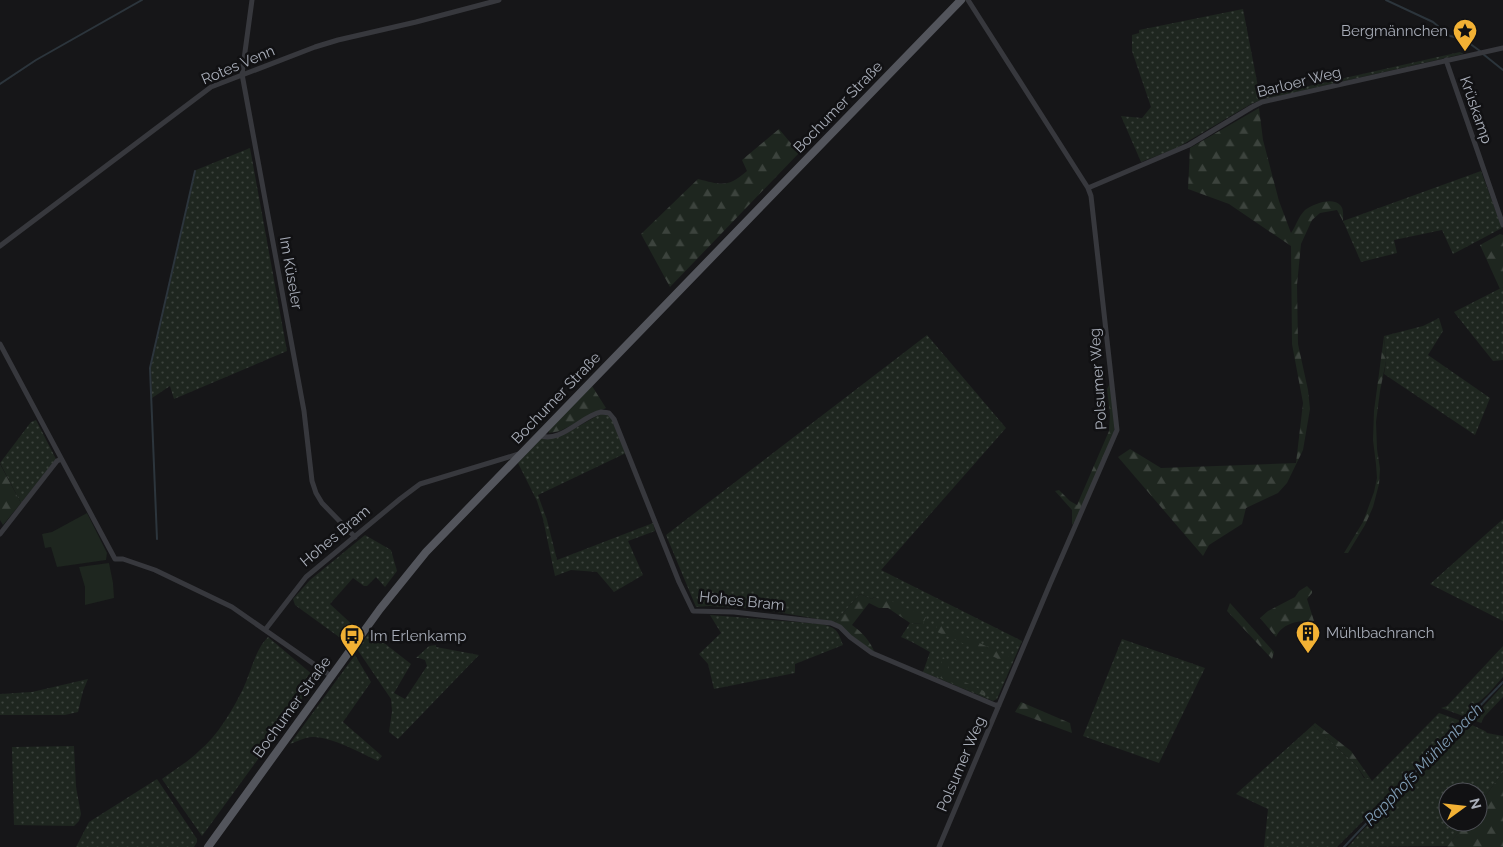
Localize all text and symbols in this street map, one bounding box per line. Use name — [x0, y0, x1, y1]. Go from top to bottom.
place icon: Bergmännchen — [1452, 18, 1478, 52]
place label: Bergmännchen — [1341, 22, 1448, 40]
street label: Rotes Venn — [199, 41, 277, 89]
street label: Bochumer Straße — [790, 57, 886, 157]
street label: Barloer Weg — [1255, 63, 1343, 101]
street label: Krüskamp — [1456, 74, 1496, 146]
street label: Im Küseler — [276, 235, 306, 312]
street label: Polsumer Weg — [1085, 328, 1111, 430]
street label: Bochumer Straße — [508, 348, 604, 448]
street label: Hohes Bram — [296, 502, 374, 570]
street label: Hohes Bram — [698, 588, 786, 614]
building icon: Mühlbachranch — [1295, 620, 1321, 654]
bus stop icon: Im Erlenkamp — [339, 623, 365, 657]
place label: Mühlbachranch — [1326, 624, 1434, 642]
place label: Im Erlenkamp — [370, 627, 466, 645]
street label: Bochumer Straße — [249, 653, 335, 761]
water label: Rapphofs Mühlenbach — [1360, 699, 1487, 829]
street label: Polsumer Weg — [933, 714, 989, 814]
north arrow — [1438, 782, 1488, 832]
text: N — [1466, 796, 1485, 811]

